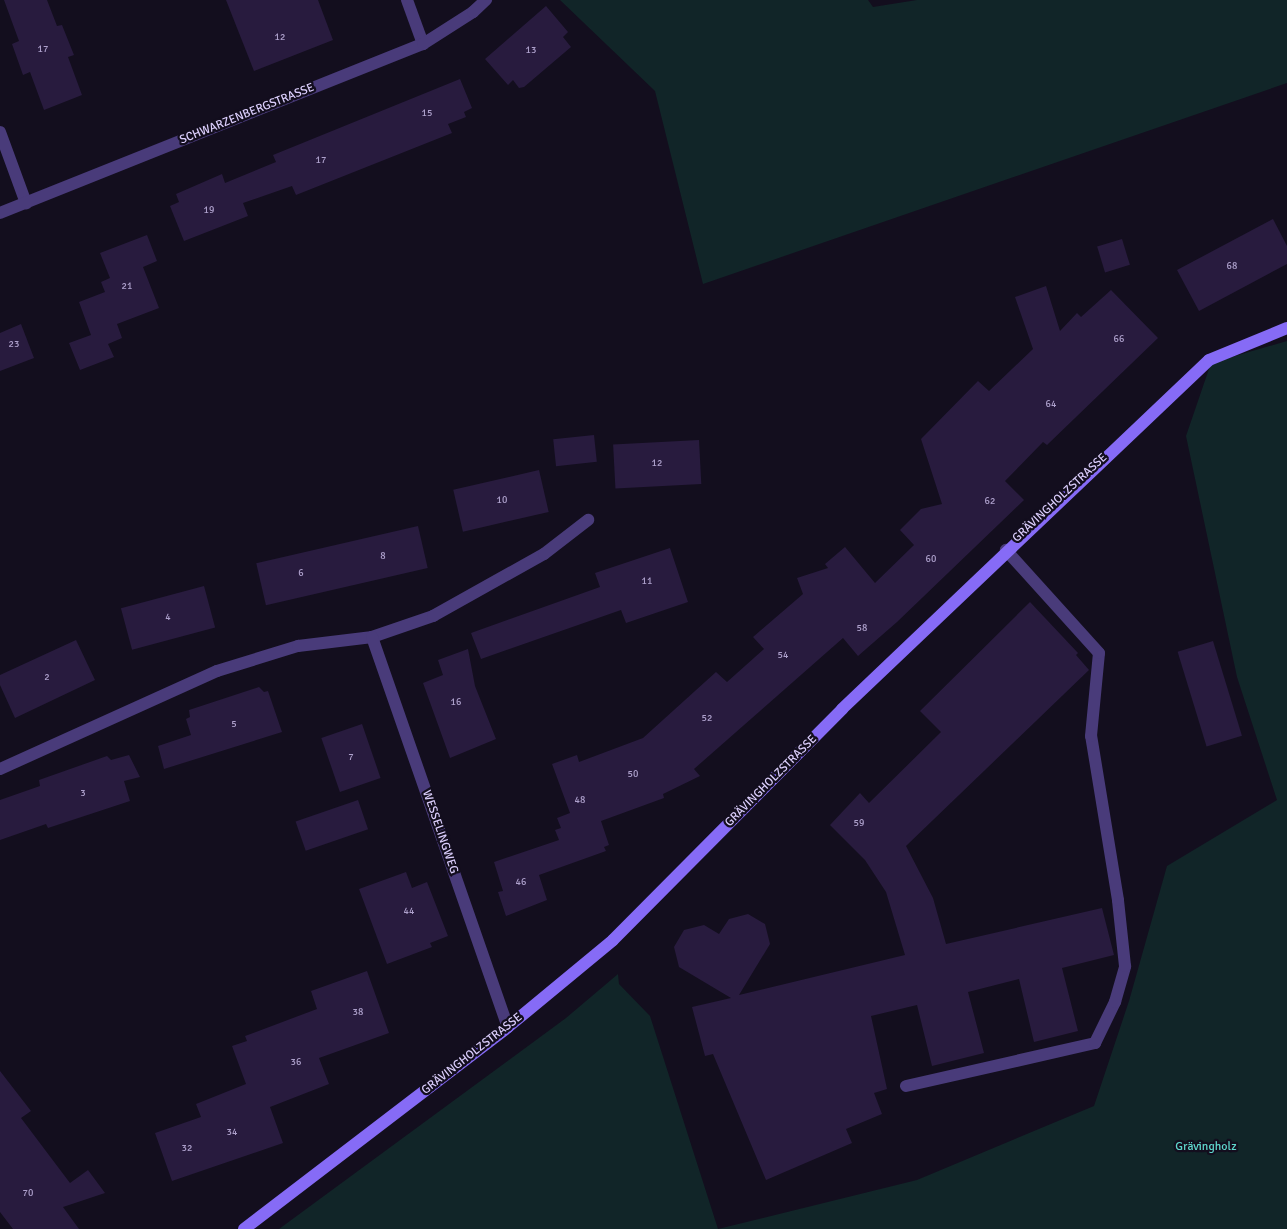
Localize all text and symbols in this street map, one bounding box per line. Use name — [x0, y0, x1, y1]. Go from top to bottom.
house number: 12 — [275, 32, 285, 44]
house number: 17 — [38, 44, 48, 56]
house number: 13 — [526, 45, 536, 57]
street label: SCHWARZENBERGSTRASSE — [178, 80, 316, 148]
house number: 15 — [422, 108, 432, 120]
house number: 17 — [316, 155, 326, 167]
house number: 19 — [204, 205, 214, 217]
house number: 68 — [1227, 261, 1237, 273]
house number: 21 — [122, 281, 132, 293]
house number: 66 — [1114, 334, 1124, 346]
house number: 23 — [9, 339, 19, 351]
house number: 64 — [1046, 399, 1056, 411]
street label: GRÄVINGHOLZSTRASSE — [1010, 451, 1110, 545]
house number: 12 — [652, 458, 662, 470]
house number: 10 — [497, 495, 507, 507]
house number: 62 — [985, 496, 995, 508]
house number: 8 — [380, 551, 386, 563]
house number: 60 — [926, 554, 936, 566]
house number: 6 — [298, 568, 304, 580]
house number: 11 — [642, 576, 652, 588]
house number: 4 — [165, 612, 171, 624]
house number: 58 — [857, 623, 867, 635]
house number: 54 — [778, 650, 788, 662]
house number: 2 — [44, 672, 50, 684]
house number: 16 — [451, 697, 461, 709]
house number: 52 — [702, 713, 712, 725]
house number: 5 — [231, 719, 237, 731]
street label: GRÄVINGHOLZSTRASSE — [722, 732, 820, 830]
house number: 7 — [348, 752, 354, 764]
house number: 50 — [628, 769, 638, 781]
house number: 3 — [80, 788, 86, 800]
street label: WESSELINGWEG — [419, 788, 461, 876]
house number: 48 — [575, 795, 585, 807]
house number: 59 — [854, 818, 864, 830]
house number: 46 — [516, 877, 526, 889]
house number: 44 — [404, 906, 414, 918]
house number: 38 — [353, 1007, 363, 1019]
street label: GRÄVINGHOLZSTRASSE — [419, 1010, 525, 1098]
house number: 36 — [291, 1057, 301, 1069]
house number: 34 — [227, 1127, 237, 1139]
park label: Grävingholz — [1175, 1140, 1237, 1154]
house number: 32 — [182, 1143, 192, 1155]
house number: 70 — [23, 1188, 33, 1200]

